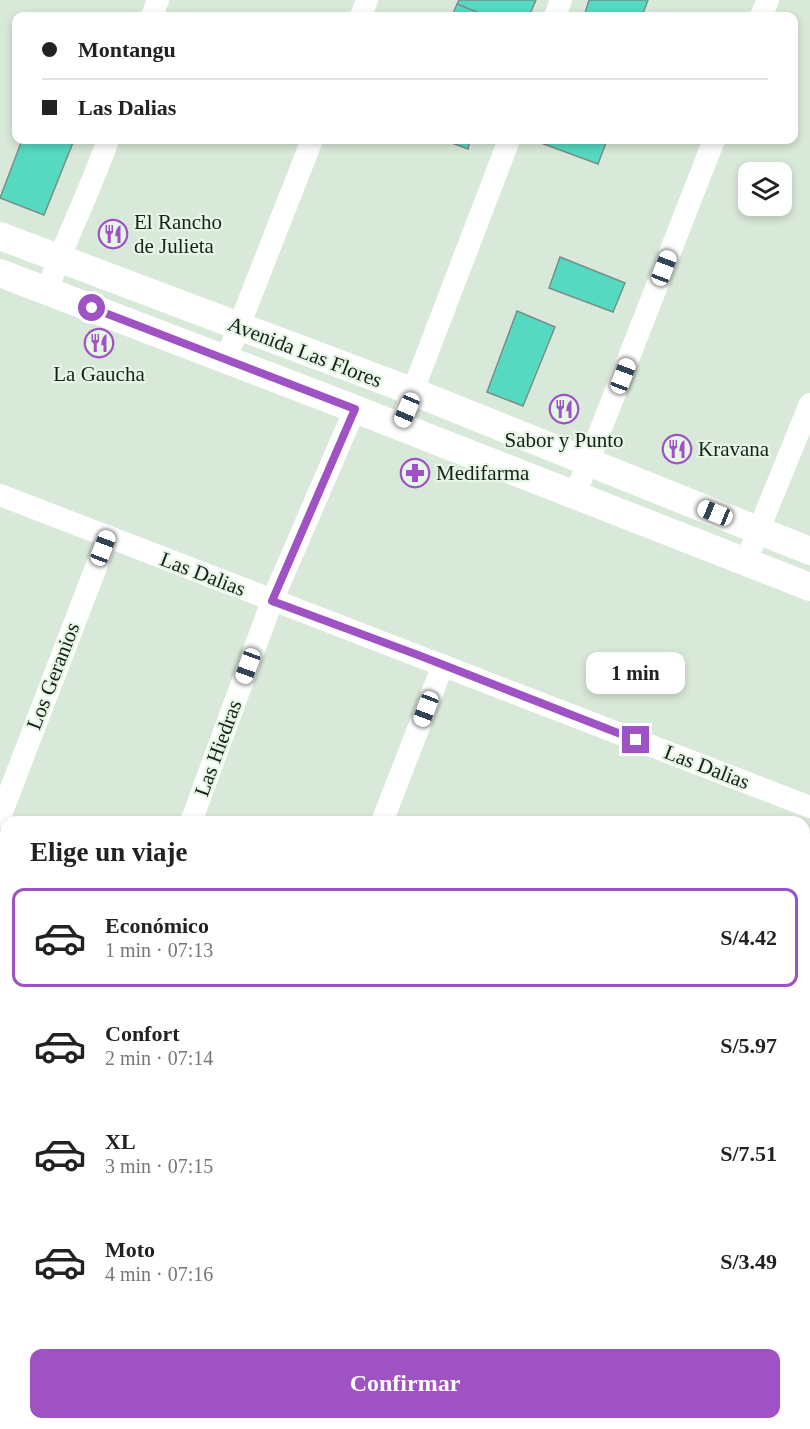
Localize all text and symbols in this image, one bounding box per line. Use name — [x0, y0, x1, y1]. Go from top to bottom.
text: Montangu — [78, 37, 176, 62]
text: Las Dalias — [78, 95, 176, 120]
map controls — [738, 162, 792, 216]
button: layers — [738, 162, 792, 216]
place label: El Rancho de Julieta — [134, 210, 222, 258]
restaurant icon: El Rancho de Julieta — [97, 218, 129, 250]
car — [649, 248, 679, 288]
route start — [78, 294, 105, 321]
street label: Avenida Las Flores — [225, 312, 385, 392]
restaurant icon: La Gaucha — [83, 327, 115, 359]
car — [608, 356, 638, 396]
place label: La Gaucha — [53, 362, 145, 386]
car — [392, 390, 422, 430]
restaurant icon: Sabor y Punto — [548, 393, 580, 425]
place label: Sabor y Punto — [504, 428, 624, 452]
restaurant icon: Kravana — [661, 433, 693, 465]
place label: Kravana — [698, 437, 770, 461]
pharmacy icon: Medifarma — [399, 457, 431, 489]
place label: Medifarma — [436, 461, 530, 485]
car — [695, 498, 735, 528]
car — [88, 528, 118, 568]
street label: Las Dalias — [157, 547, 249, 601]
street label: Los Geranios — [22, 619, 84, 733]
car — [233, 646, 263, 686]
callout: 1 min — [586, 653, 686, 695]
text: 1 min — [611, 662, 660, 684]
car — [411, 689, 441, 729]
street label: Las Hiedras — [189, 696, 247, 800]
route end — [622, 726, 649, 753]
street label: Las Dalias — [661, 740, 753, 794]
text: Elige un viaje — [30, 837, 188, 867]
icon: car — [33, 911, 87, 965]
text: Económico — [105, 913, 209, 938]
text: S/4.42 — [720, 925, 777, 950]
text: 1 min · 07:13 — [105, 939, 213, 961]
icon: car — [33, 1019, 87, 1073]
text: Confort — [105, 1021, 180, 1046]
text: S/5.97 — [720, 1033, 777, 1058]
text: 2 min · 07:14 — [105, 1047, 213, 1069]
icon: car — [33, 1127, 87, 1181]
text: XL — [105, 1129, 136, 1154]
text: S/7.51 — [720, 1141, 777, 1166]
text: 3 min · 07:15 — [105, 1155, 213, 1177]
icon: car — [33, 1235, 87, 1289]
text: Moto — [105, 1237, 155, 1262]
text: S/3.49 — [720, 1249, 777, 1274]
text: 4 min · 07:16 — [105, 1263, 213, 1285]
button: Confirmar — [30, 1349, 780, 1418]

